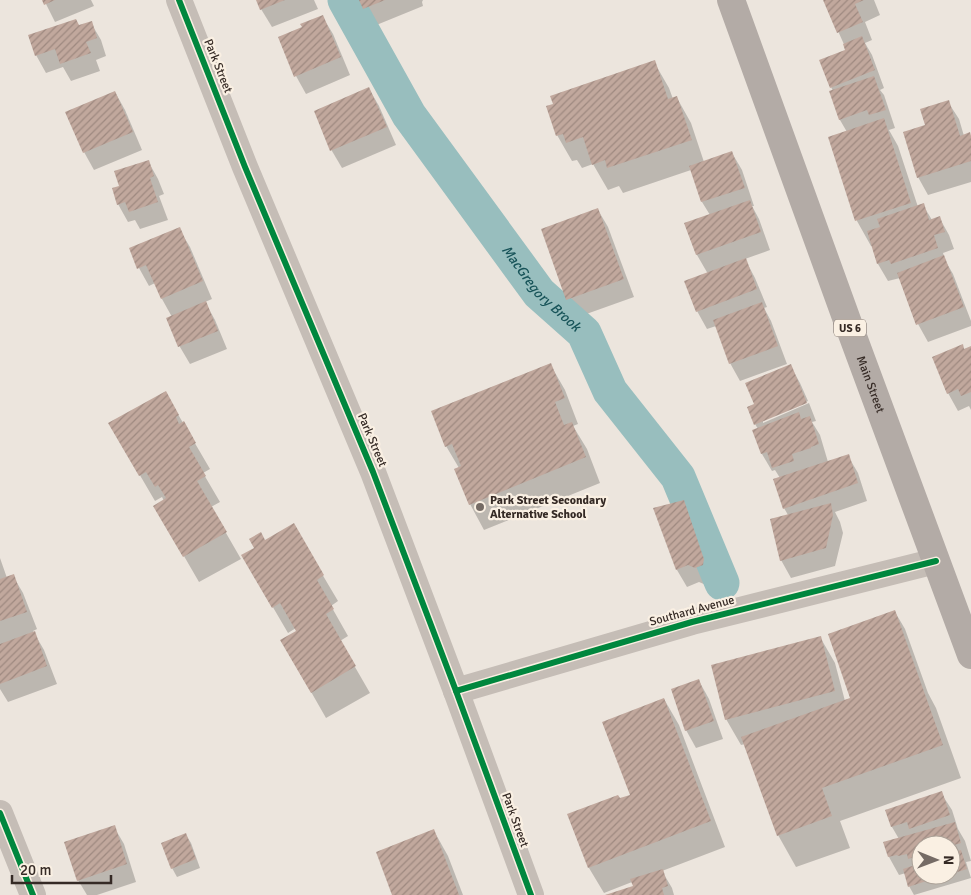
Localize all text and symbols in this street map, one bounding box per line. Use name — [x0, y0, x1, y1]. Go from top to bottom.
street label: Park Street — [200, 37, 236, 95]
water label: MacGregory Brook — [498, 242, 586, 336]
road number: US 6 — [834, 319, 866, 336]
street label: Main Street — [853, 354, 888, 415]
street label: Park Street — [354, 411, 390, 469]
place label: Park Street Secondary Alternative School — [490, 493, 606, 522]
marker: Park Street Secondary Alternative School — [474, 501, 486, 513]
street label: Southard Avenue — [648, 592, 736, 630]
street label: Park Street — [498, 791, 532, 849]
north arrow — [911, 835, 961, 885]
scale bar — [12, 852, 111, 884]
text: N — [940, 855, 957, 865]
text: 20 m — [20, 861, 51, 879]

